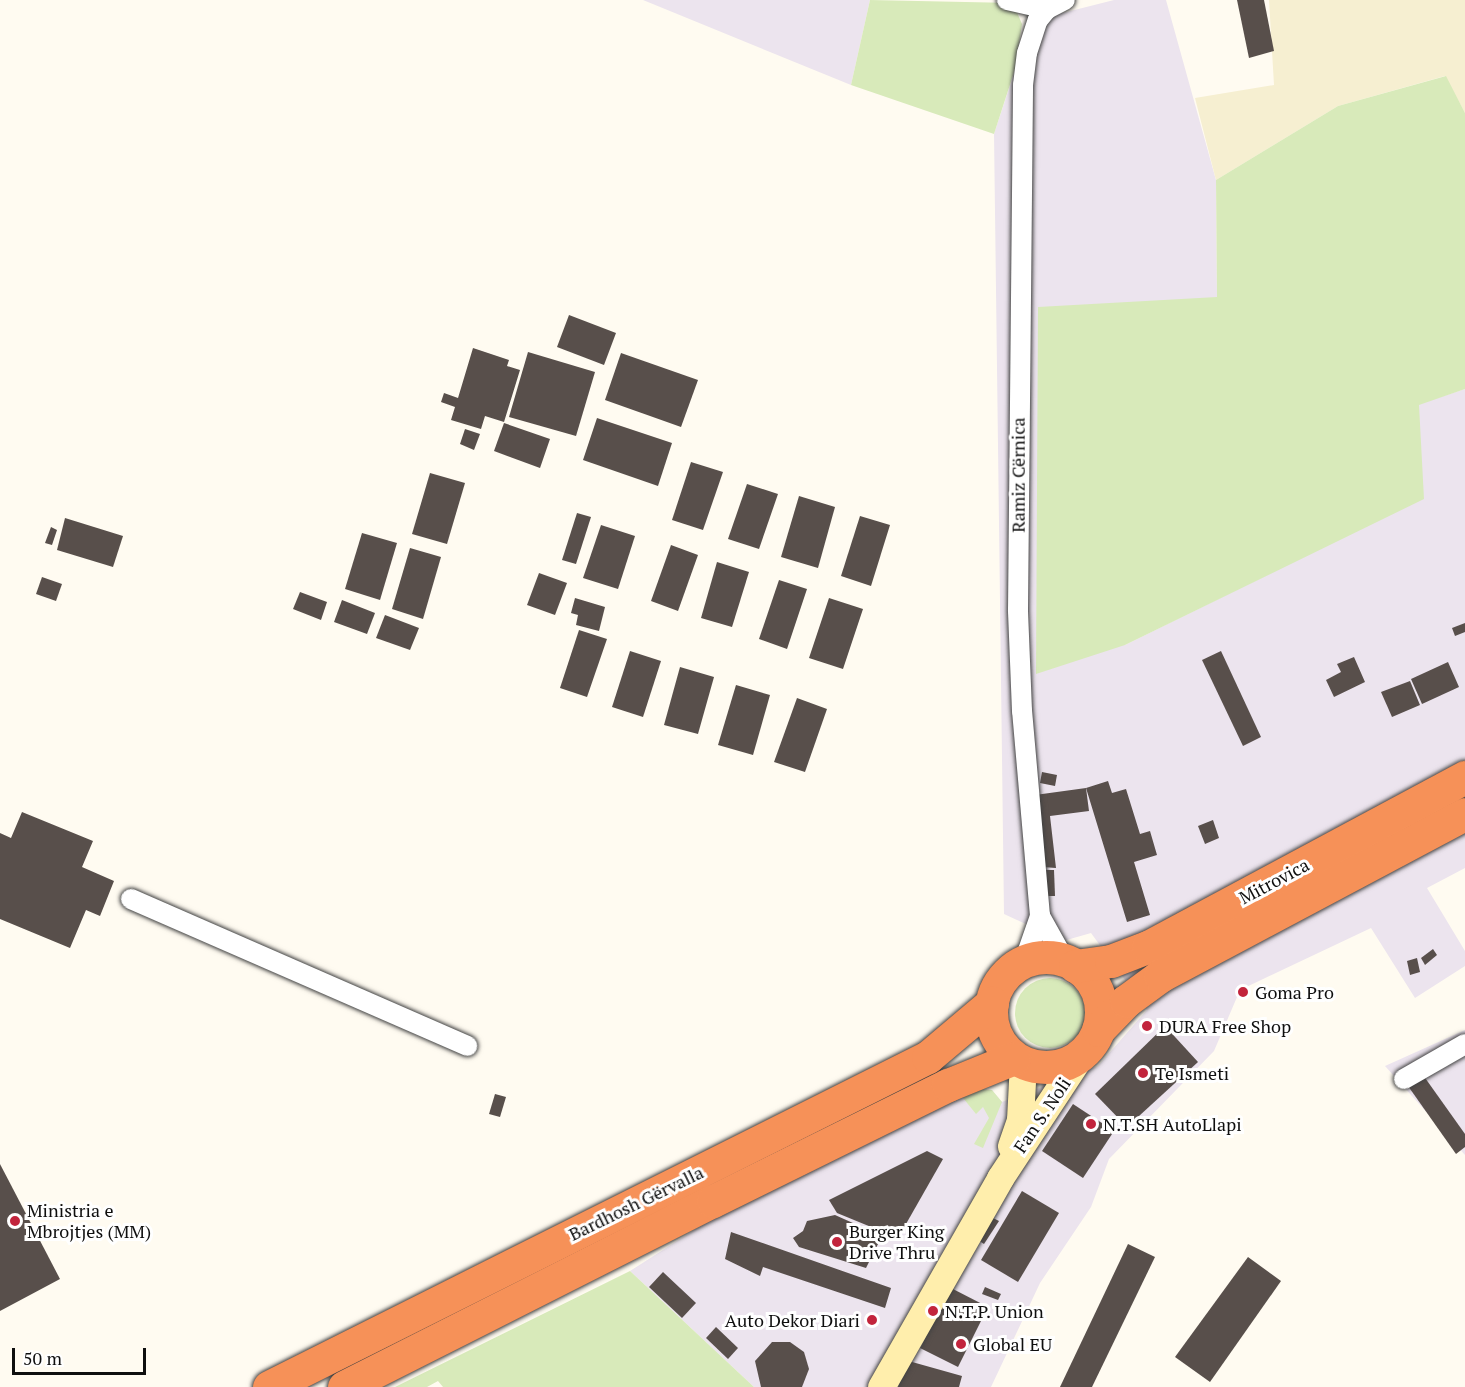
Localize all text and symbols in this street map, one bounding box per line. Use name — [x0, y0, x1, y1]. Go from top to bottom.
street label: Ramiz Cërnica — [1007, 417, 1029, 533]
street label: Mitrovica — [1235, 854, 1313, 908]
place label: Goma Pro — [1255, 981, 1334, 1003]
marker: Goma Pro — [1236, 985, 1250, 999]
place label: DURA Free Shop — [1159, 1015, 1292, 1037]
marker: DURA Free Shop — [1140, 1019, 1154, 1033]
place label: Te Ismeti — [1155, 1062, 1229, 1084]
marker: Te Ismeti — [1136, 1066, 1150, 1080]
street label: Fan S. Noli — [1009, 1073, 1075, 1157]
place label: N.T.SH AutoLlapi — [1103, 1113, 1242, 1135]
marker: N.T.SH AutoLlapi — [1084, 1117, 1098, 1131]
street label: Bardhosh Gërvalla — [565, 1161, 707, 1245]
place label: Ministria e Mbrojtjes (MM) — [27, 1200, 151, 1242]
marker: Ministria e Mbrojtjes (MM) — [8, 1214, 22, 1228]
place label: Burger King Drive Thru — [849, 1221, 944, 1264]
marker: Burger King Drive Thru — [830, 1235, 844, 1249]
place label: N.T.P. Union — [945, 1300, 1044, 1322]
marker: N.T.P. Union — [926, 1304, 940, 1318]
place label: Auto Dekor Diari — [725, 1309, 860, 1331]
marker: Auto Dekor Diari — [865, 1313, 879, 1327]
place label: Global EU — [973, 1333, 1052, 1355]
scale bar — [15, 1336, 148, 1374]
marker: Global EU — [954, 1337, 968, 1351]
text: 50 m — [23, 1346, 62, 1370]

